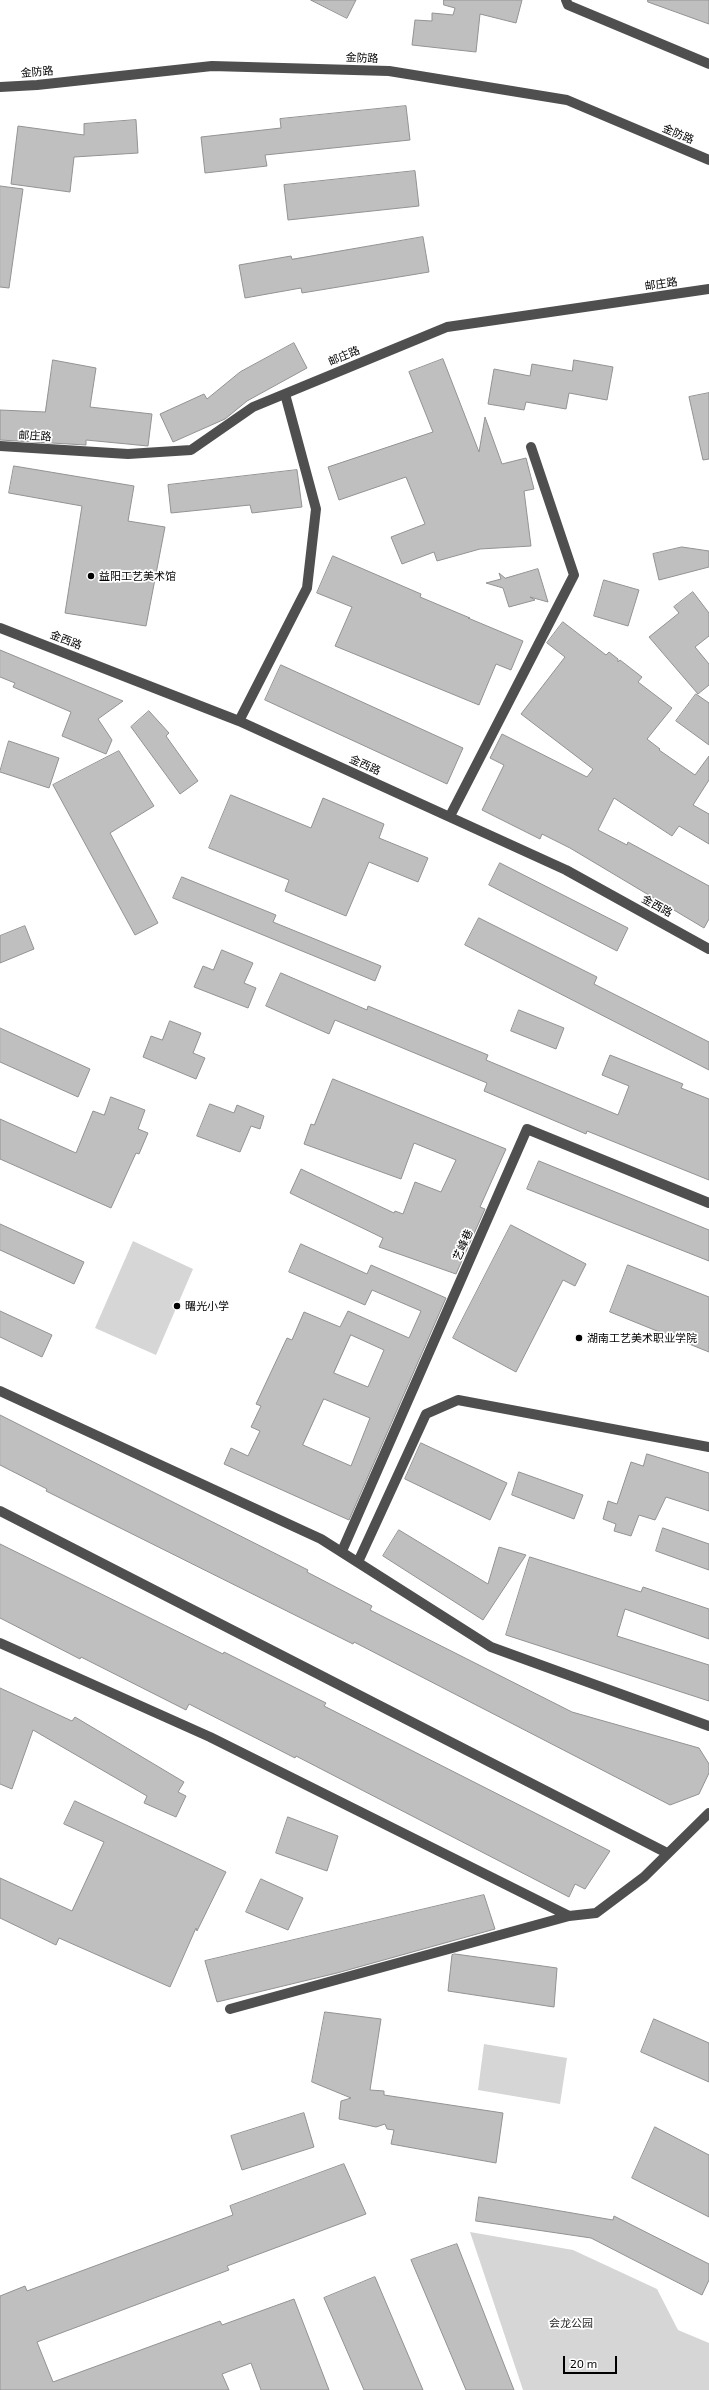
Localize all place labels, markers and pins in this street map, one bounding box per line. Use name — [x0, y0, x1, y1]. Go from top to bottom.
place label: 益阳工艺美术馆 — [99, 569, 176, 583]
marker: 益阳工艺美术馆 — [86, 571, 96, 581]
place label: 曙光小学 — [185, 1299, 229, 1313]
marker: 曙光小学 — [172, 1301, 182, 1311]
place label: 湖南工艺美术职业学院 — [587, 1331, 697, 1345]
marker: 湖南工艺美术职业学院 — [574, 1333, 584, 1343]

